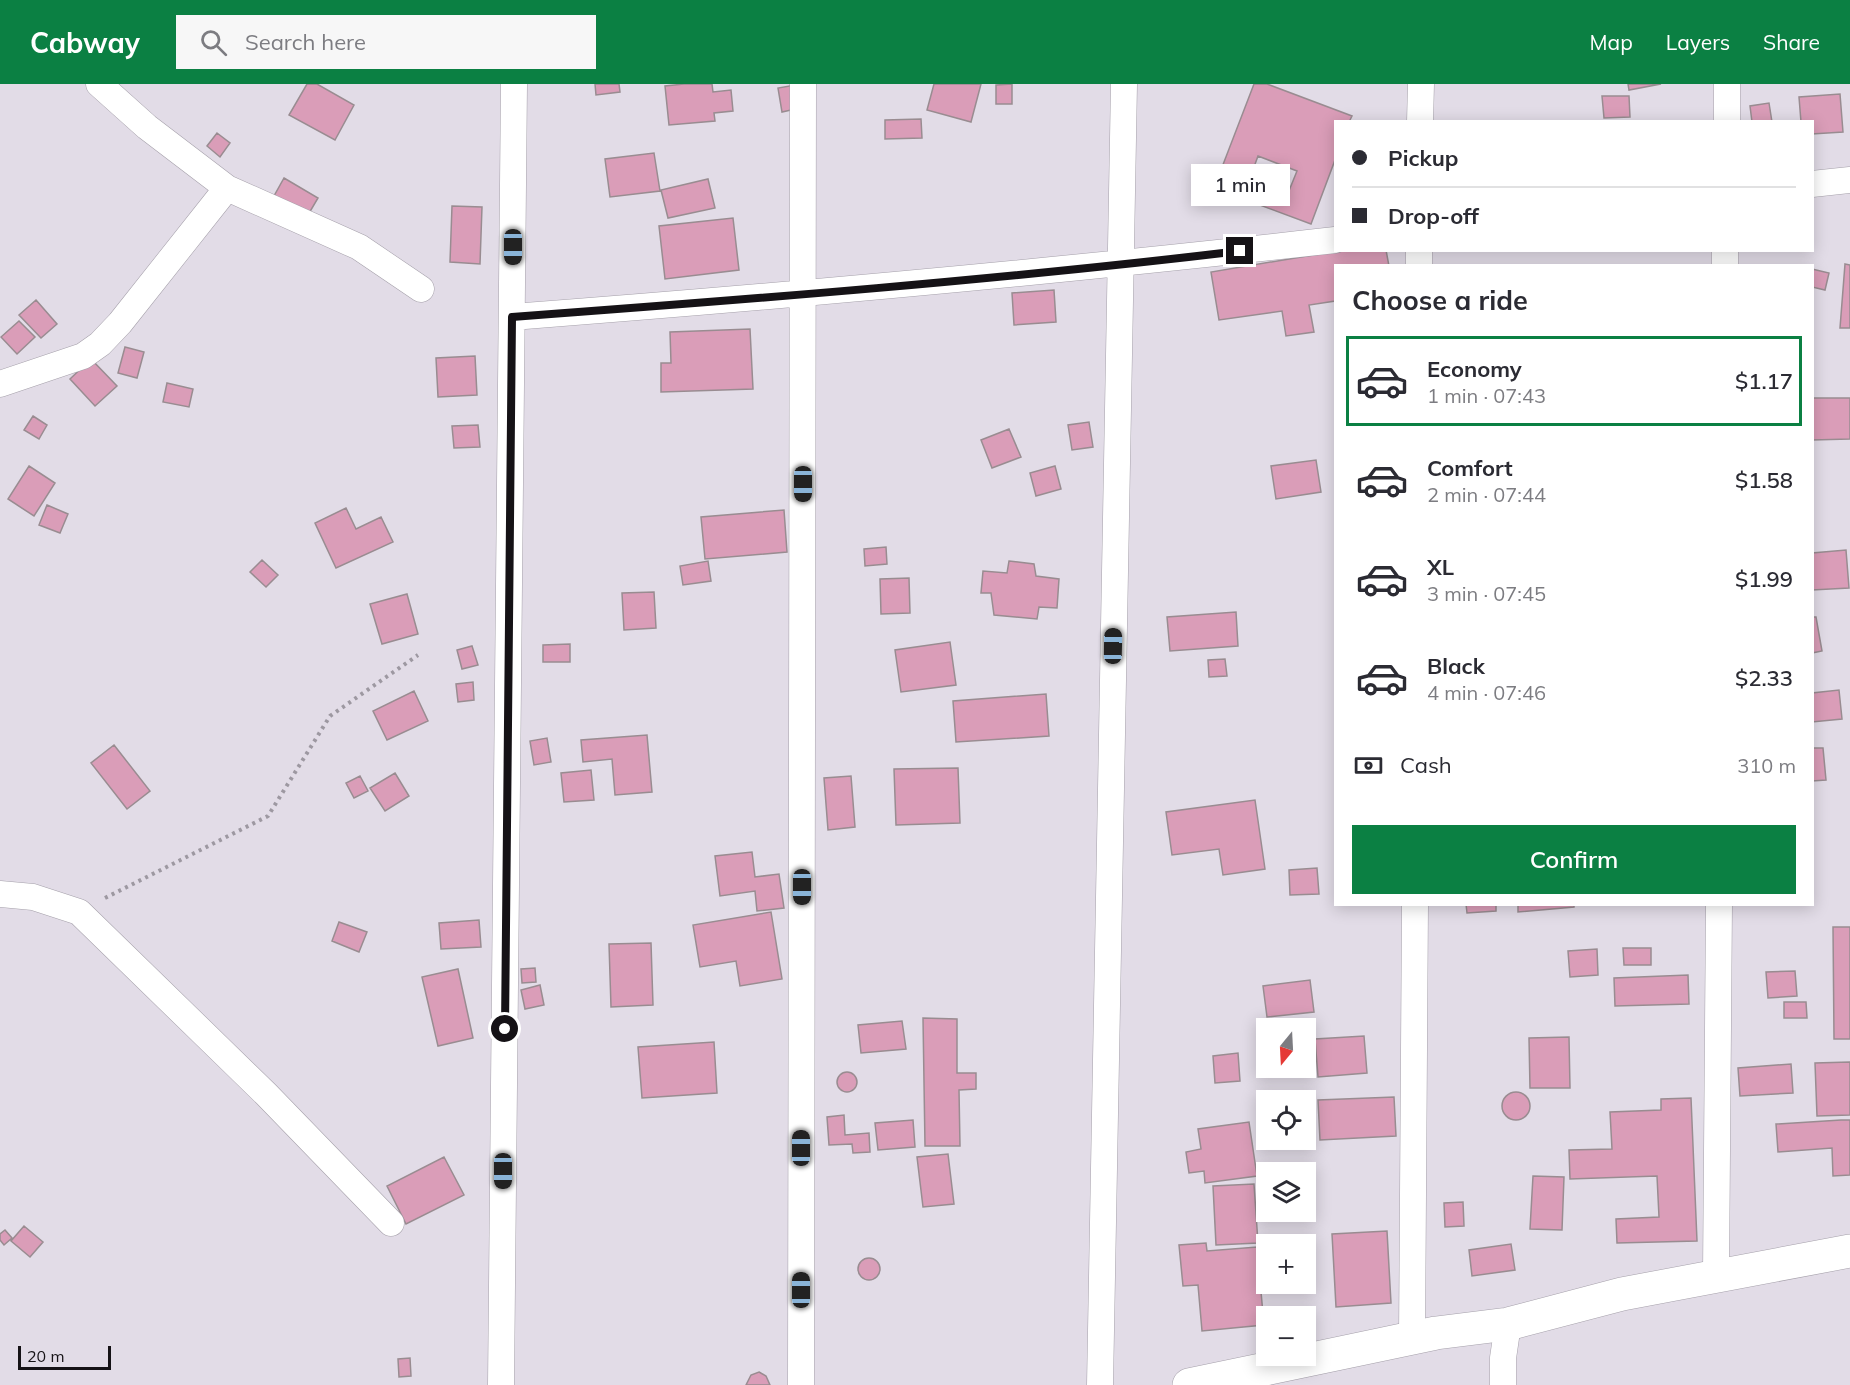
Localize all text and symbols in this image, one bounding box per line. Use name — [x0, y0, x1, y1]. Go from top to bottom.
search box — [176, 15, 596, 69]
text: Cabway — [30, 25, 140, 60]
icon: search — [197, 26, 230, 59]
text: Search here — [245, 28, 366, 56]
text: Map — [1590, 29, 1633, 55]
text: Layers — [1666, 29, 1730, 55]
text: Share — [1763, 29, 1820, 55]
text: Pickup — [1388, 144, 1458, 172]
callout: 1 min — [1190, 164, 1290, 206]
text: 1 min — [1215, 172, 1266, 197]
text: Drop-off — [1388, 202, 1479, 230]
car — [504, 229, 522, 265]
route end — [1226, 237, 1253, 264]
text: Choose a ride — [1352, 283, 1528, 317]
icon: car — [1355, 354, 1409, 408]
text: Economy — [1427, 355, 1522, 383]
text: $1.17 — [1735, 367, 1793, 395]
text: 1 min · 07:43 — [1427, 383, 1546, 408]
icon: car — [1355, 453, 1409, 507]
text: Comfort — [1427, 454, 1513, 482]
car — [794, 466, 812, 502]
text: $1.58 — [1735, 466, 1793, 494]
text: 2 min · 07:44 — [1427, 482, 1546, 507]
icon: car — [1355, 552, 1409, 606]
text: XL — [1427, 553, 1454, 581]
text: $1.99 — [1735, 565, 1793, 593]
text: 3 min · 07:45 — [1427, 581, 1546, 606]
car — [1104, 628, 1122, 664]
icon: car — [1355, 651, 1409, 705]
text: Black — [1427, 652, 1485, 680]
text: $2.33 — [1735, 664, 1793, 692]
text: 4 min · 07:46 — [1427, 680, 1546, 705]
icon: cash — [1352, 749, 1385, 782]
text: Cash — [1400, 751, 1452, 779]
text: 310 m — [1737, 753, 1796, 778]
button: Confirm — [1352, 825, 1796, 894]
car — [793, 869, 811, 905]
route start — [491, 1015, 518, 1042]
north arrow — [1256, 1018, 1316, 1078]
map controls — [1256, 1018, 1316, 1366]
button: locate — [1256, 1090, 1316, 1150]
car — [792, 1130, 810, 1166]
car — [494, 1153, 512, 1189]
button: layers — [1256, 1162, 1316, 1222]
button: + — [1256, 1234, 1316, 1294]
car — [792, 1272, 810, 1308]
button: − — [1256, 1306, 1316, 1366]
scale bar — [18, 1343, 111, 1370]
text: 20 m — [27, 1346, 64, 1366]

